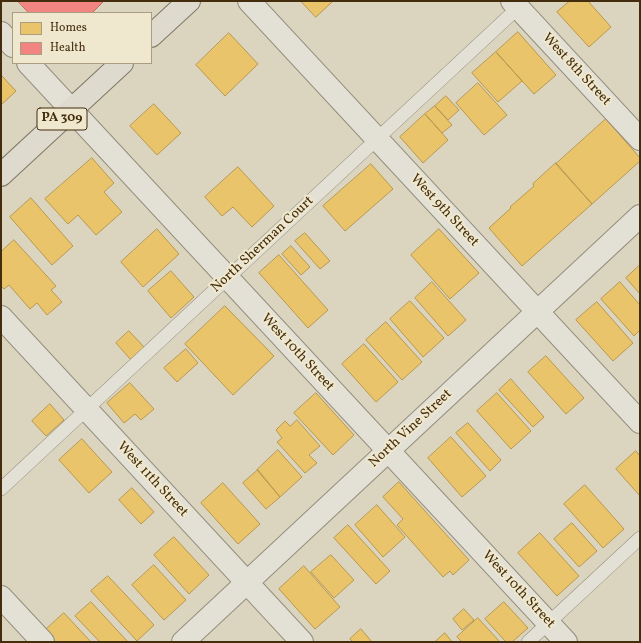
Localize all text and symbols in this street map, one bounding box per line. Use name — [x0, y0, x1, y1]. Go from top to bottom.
legend — [12, 12, 152, 64]
text: Homes — [50, 20, 87, 36]
street label: West 8th Street — [538, 30, 614, 110]
text: Health — [50, 40, 86, 56]
road number: PA 309 — [37, 108, 87, 130]
street label: West 9th Street — [406, 171, 482, 251]
street label: North Sherman Court — [208, 193, 318, 297]
street label: West 10th Street — [257, 311, 337, 395]
street label: North Vine Street — [366, 386, 456, 472]
street label: West 11th Street — [113, 439, 191, 521]
street label: West 10th Street — [478, 548, 558, 632]

